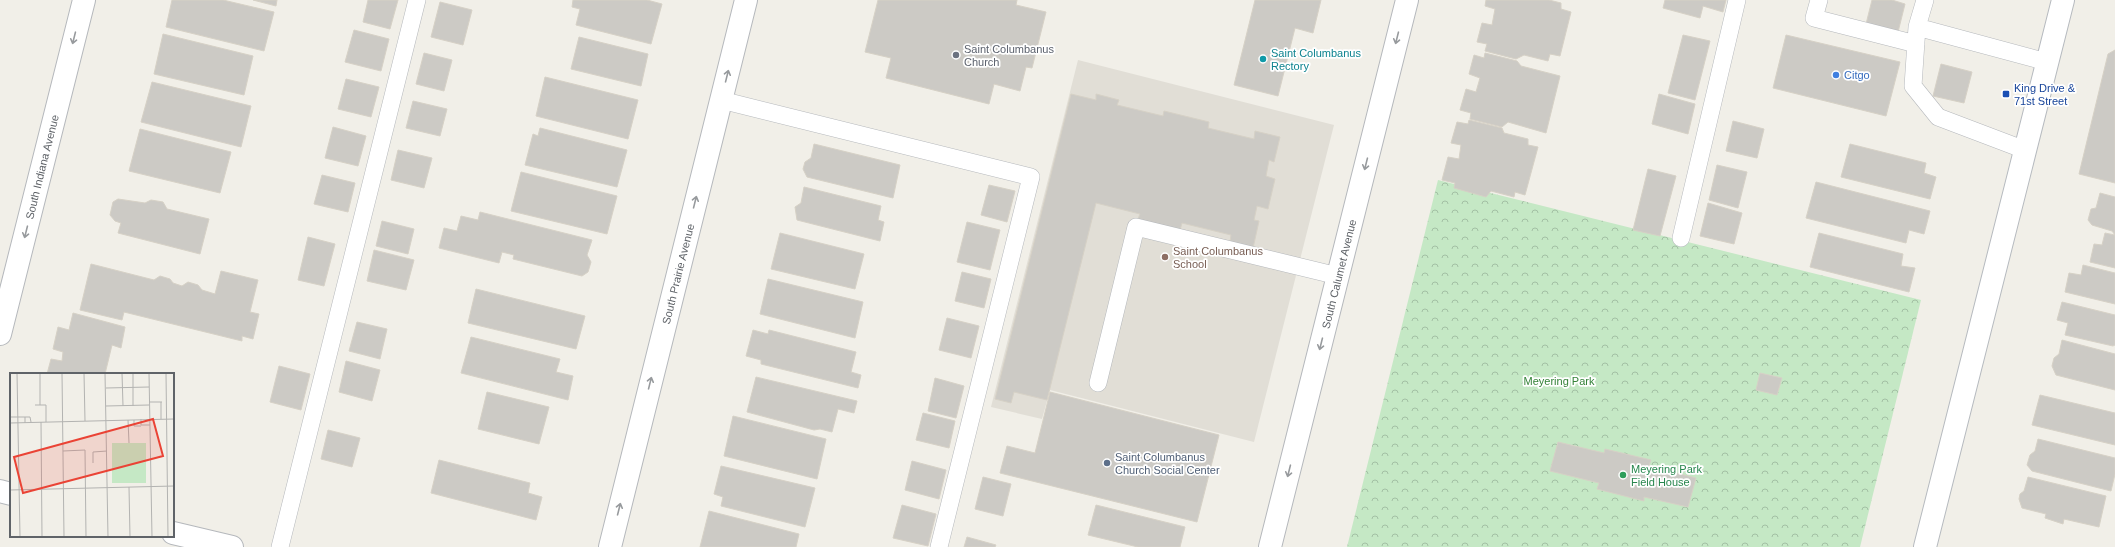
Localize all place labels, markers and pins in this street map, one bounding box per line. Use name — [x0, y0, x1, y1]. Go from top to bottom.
place label: Saint Columbanus Church — [964, 43, 1054, 68]
place label: Saint Columbanus Rectory — [1271, 47, 1361, 72]
marker: Saint Columbanus Church — [951, 50, 961, 60]
marker: Saint Columbanus Rectory — [1258, 54, 1268, 64]
place label: Citgo — [1844, 69, 1870, 81]
marker: Citgo — [1831, 70, 1841, 80]
place label: King Drive & 71st Street — [2014, 82, 2076, 107]
marker: King Drive & 71st Street — [2001, 89, 2011, 99]
place label: Saint Columbanus School — [1173, 245, 1263, 270]
marker: Saint Columbanus School — [1160, 252, 1170, 262]
place label: Saint Columbanus Church Social Center — [1115, 451, 1220, 476]
marker: Saint Columbanus Church Social Center — [1102, 458, 1112, 468]
place label: Meyering Park Field House — [1631, 463, 1702, 488]
marker: Meyering Park Field House — [1618, 470, 1628, 480]

